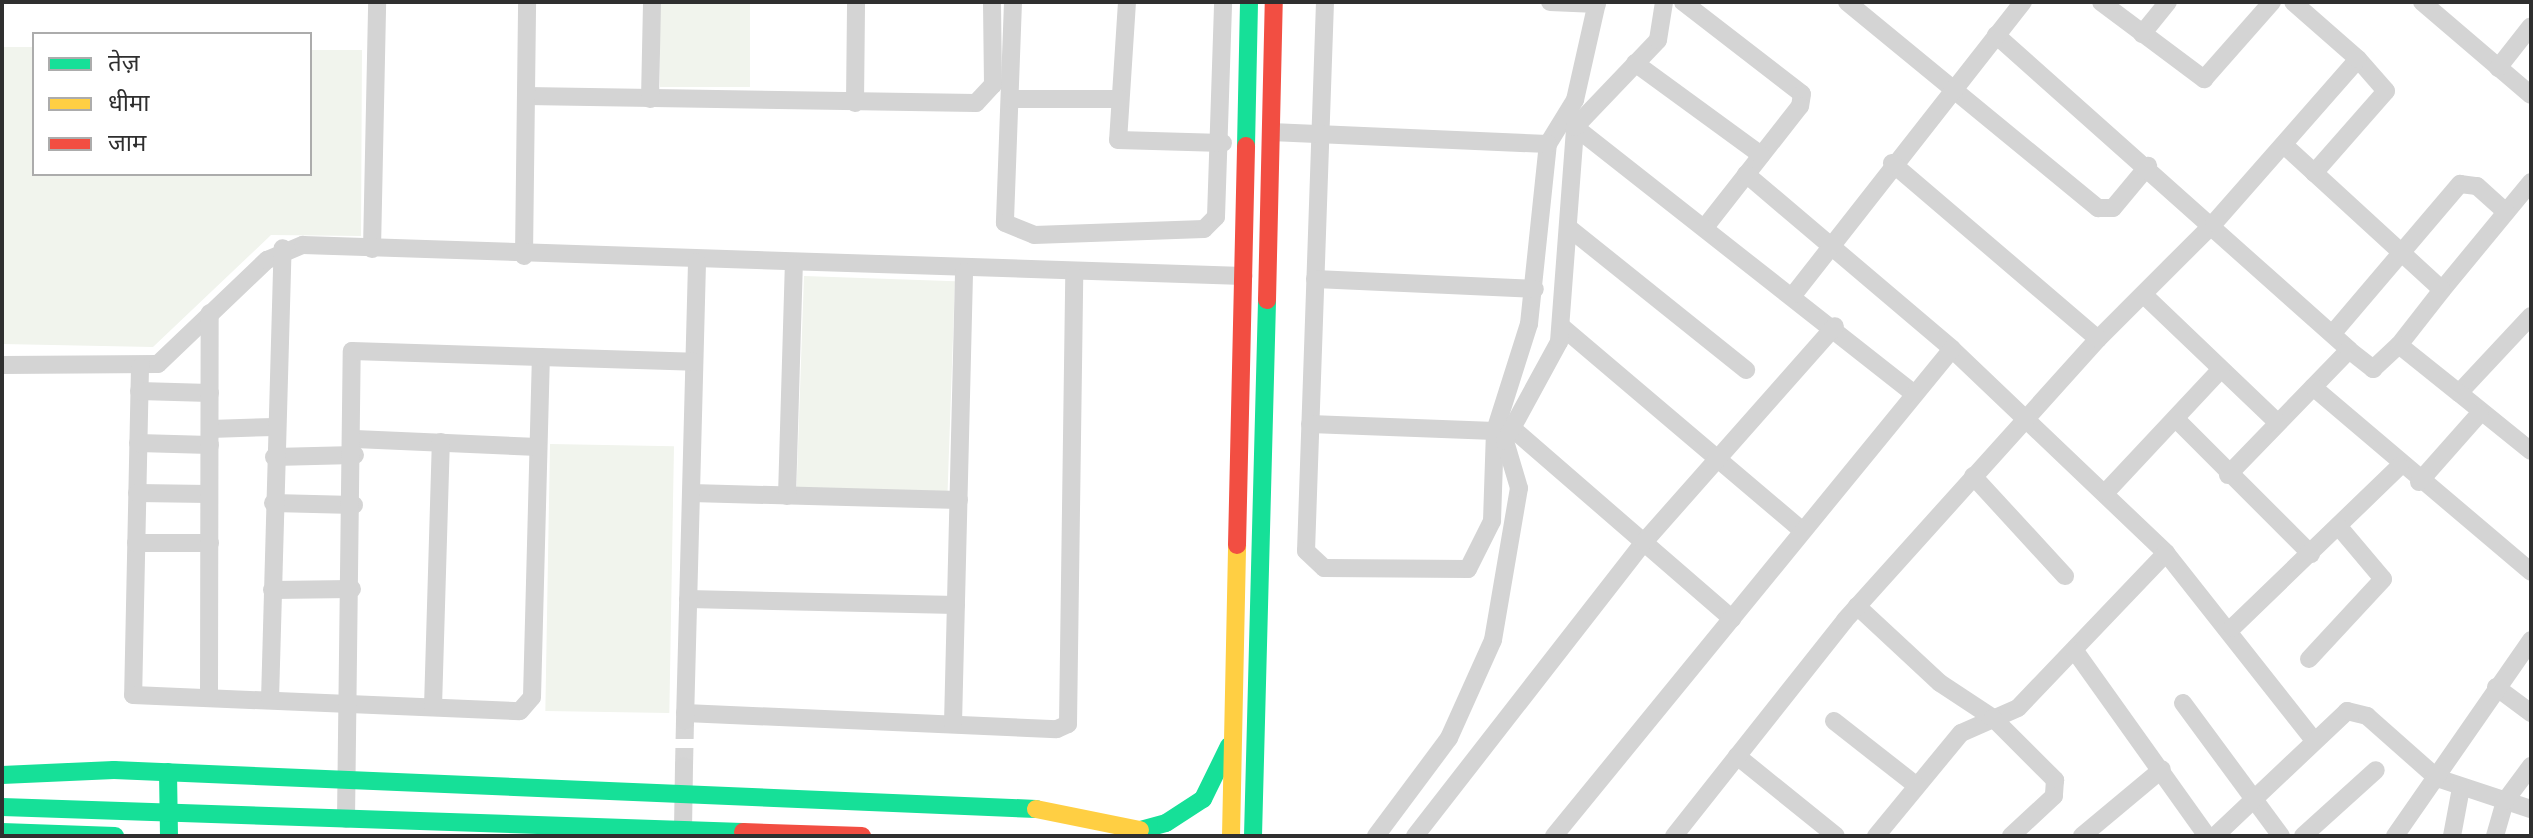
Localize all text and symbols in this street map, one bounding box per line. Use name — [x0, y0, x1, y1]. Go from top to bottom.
legend — [32, 32, 312, 176]
text: तेज़ — [108, 48, 140, 77]
text: धीमा — [108, 88, 150, 117]
text: जाम — [108, 128, 146, 157]

